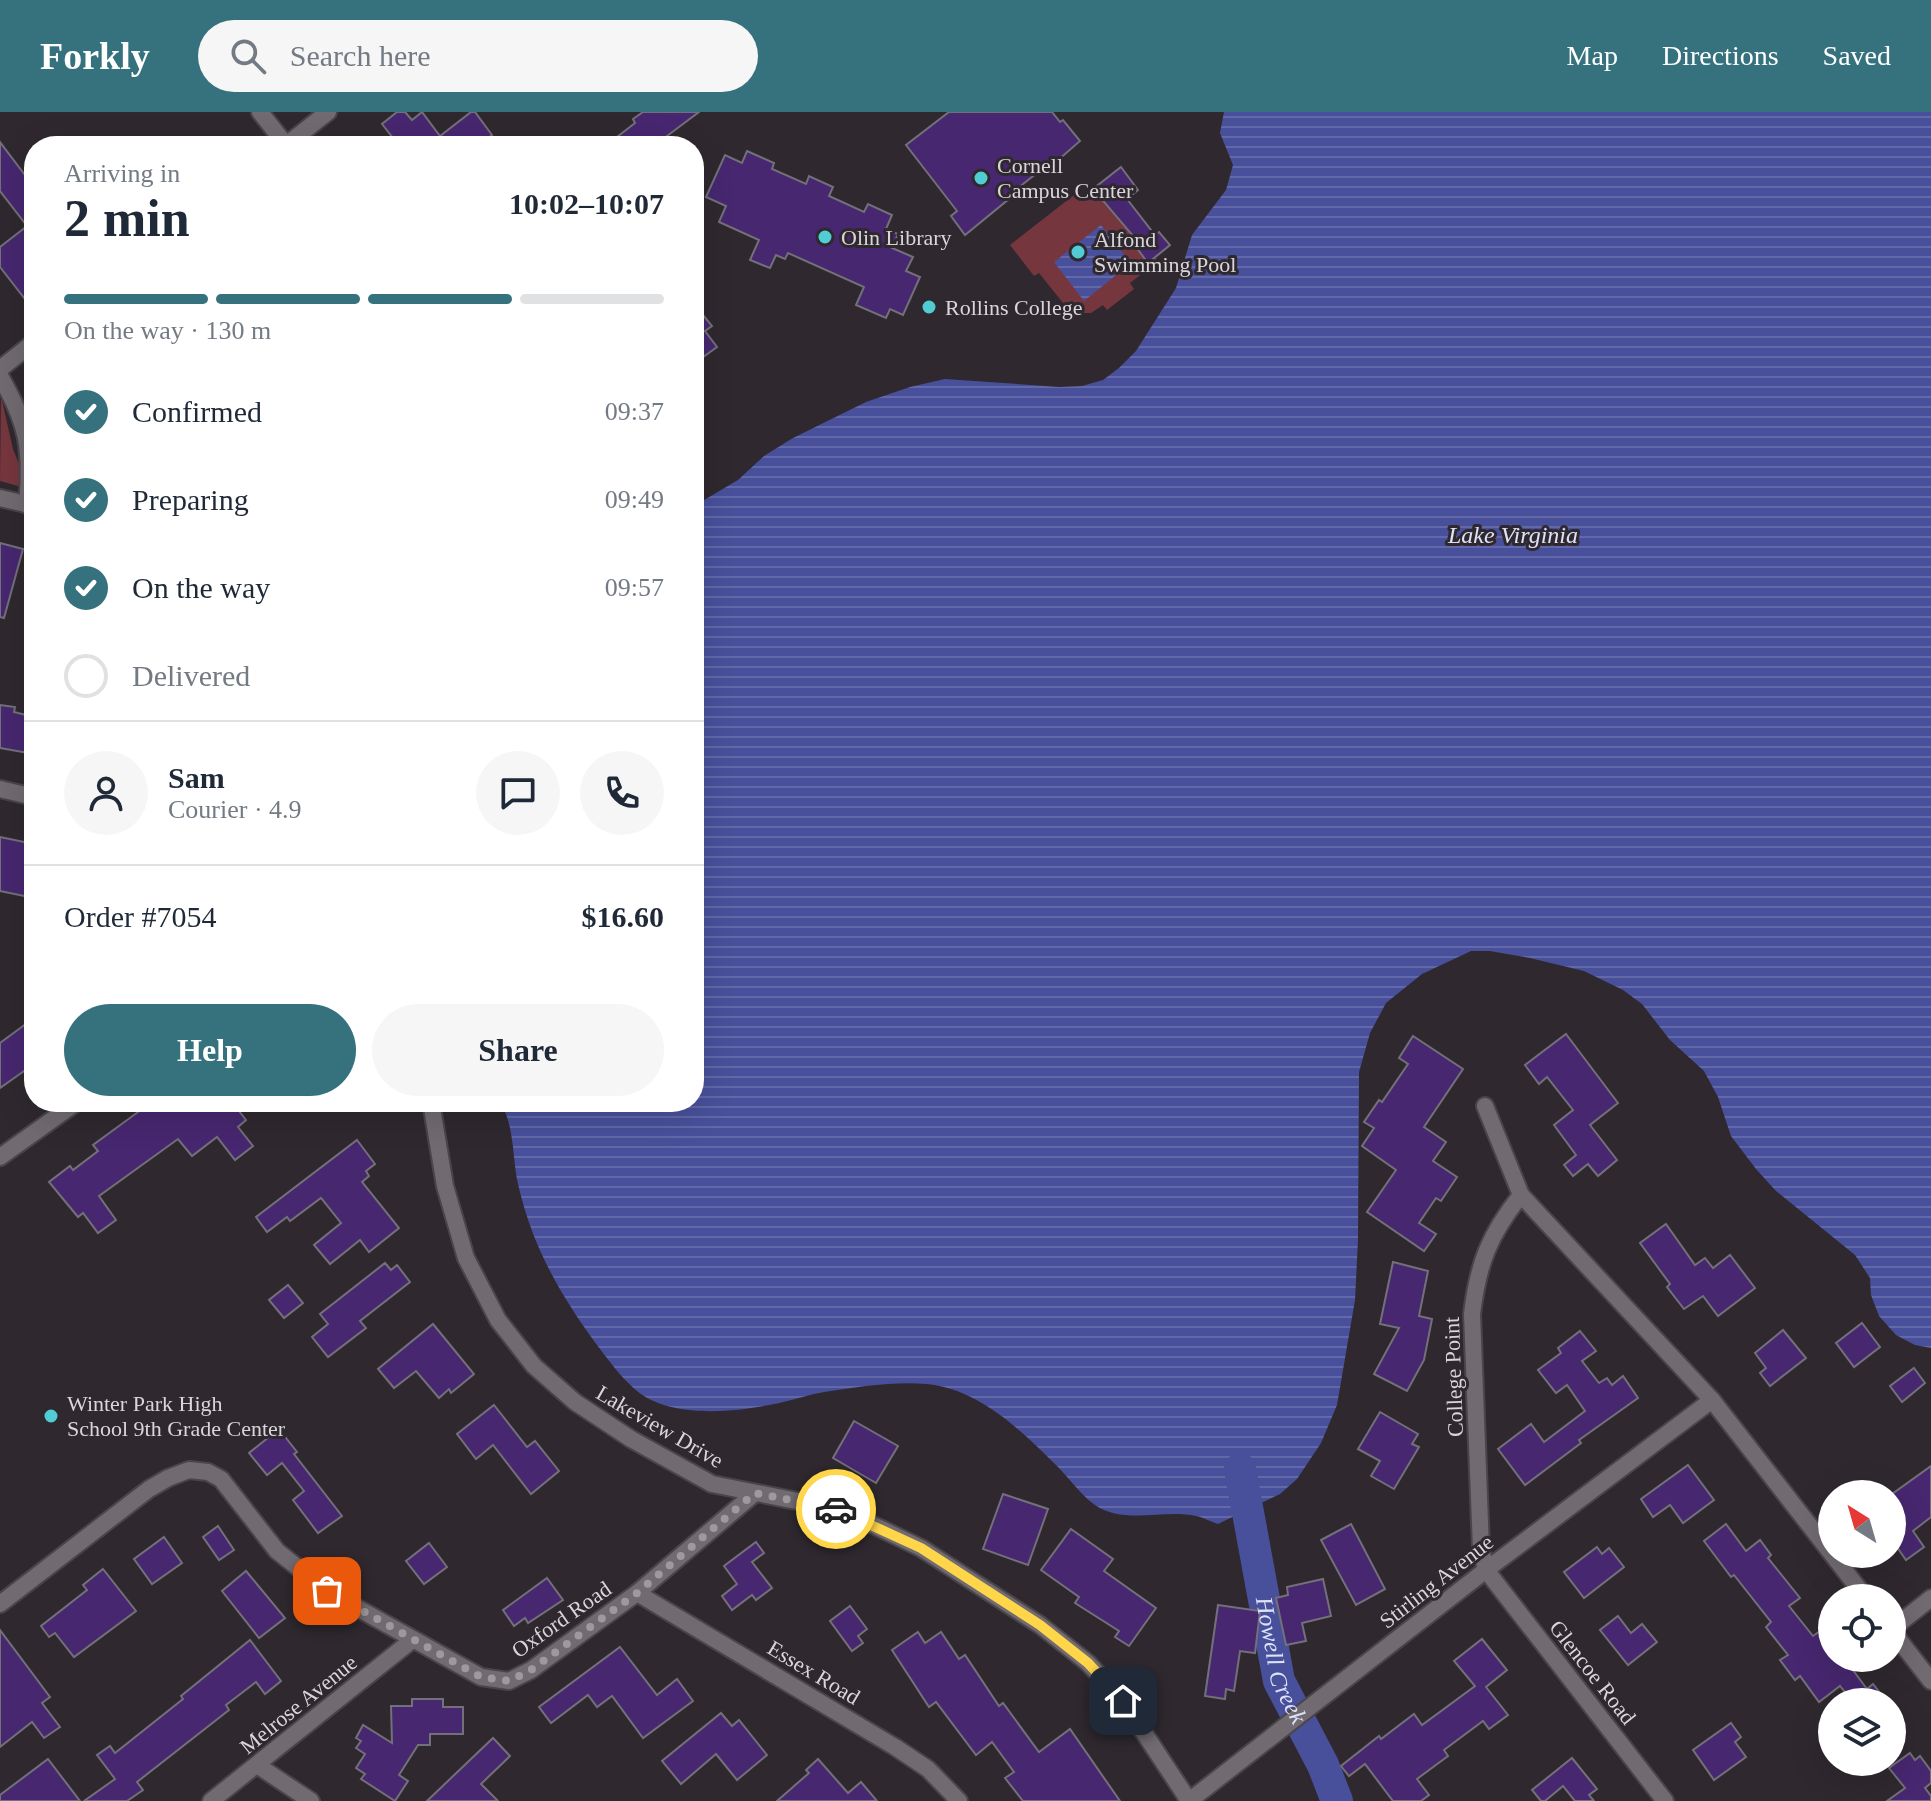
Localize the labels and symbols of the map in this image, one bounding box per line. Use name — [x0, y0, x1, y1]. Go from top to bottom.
place label: Cornell Campus Center — [997, 153, 1134, 203]
marker: Cornell Campus Center — [972, 169, 990, 187]
place label: Olin Library — [841, 225, 952, 250]
place label: Alfond Swimming Pool — [1094, 227, 1236, 277]
marker: Olin Library — [816, 228, 834, 246]
marker: Alfond Swimming Pool — [1069, 243, 1087, 261]
place label: Rollins College — [945, 295, 1083, 320]
marker: Rollins College — [920, 298, 938, 316]
water label: Lake Virginia — [1447, 522, 1578, 548]
street label: College Point — [1439, 1316, 1468, 1438]
street label: Lakeview Drive — [592, 1380, 728, 1473]
place label: Winter Park High School 9th Grade Center — [67, 1391, 286, 1441]
marker: Winter Park High School 9th Grade Center — [42, 1407, 60, 1425]
courier — [796, 1469, 876, 1549]
north arrow — [1818, 1480, 1906, 1568]
street label: Stirling Avenue — [1375, 1529, 1498, 1633]
pin — [293, 1557, 361, 1625]
street label: Oxford Road — [507, 1576, 616, 1663]
water label: Howell Creek — [1251, 1594, 1312, 1728]
street label: Glencoe Road — [1544, 1615, 1641, 1729]
street label: Essex Road — [763, 1635, 864, 1710]
street label: Melrose Avenue — [235, 1650, 362, 1759]
pin — [1089, 1667, 1157, 1735]

